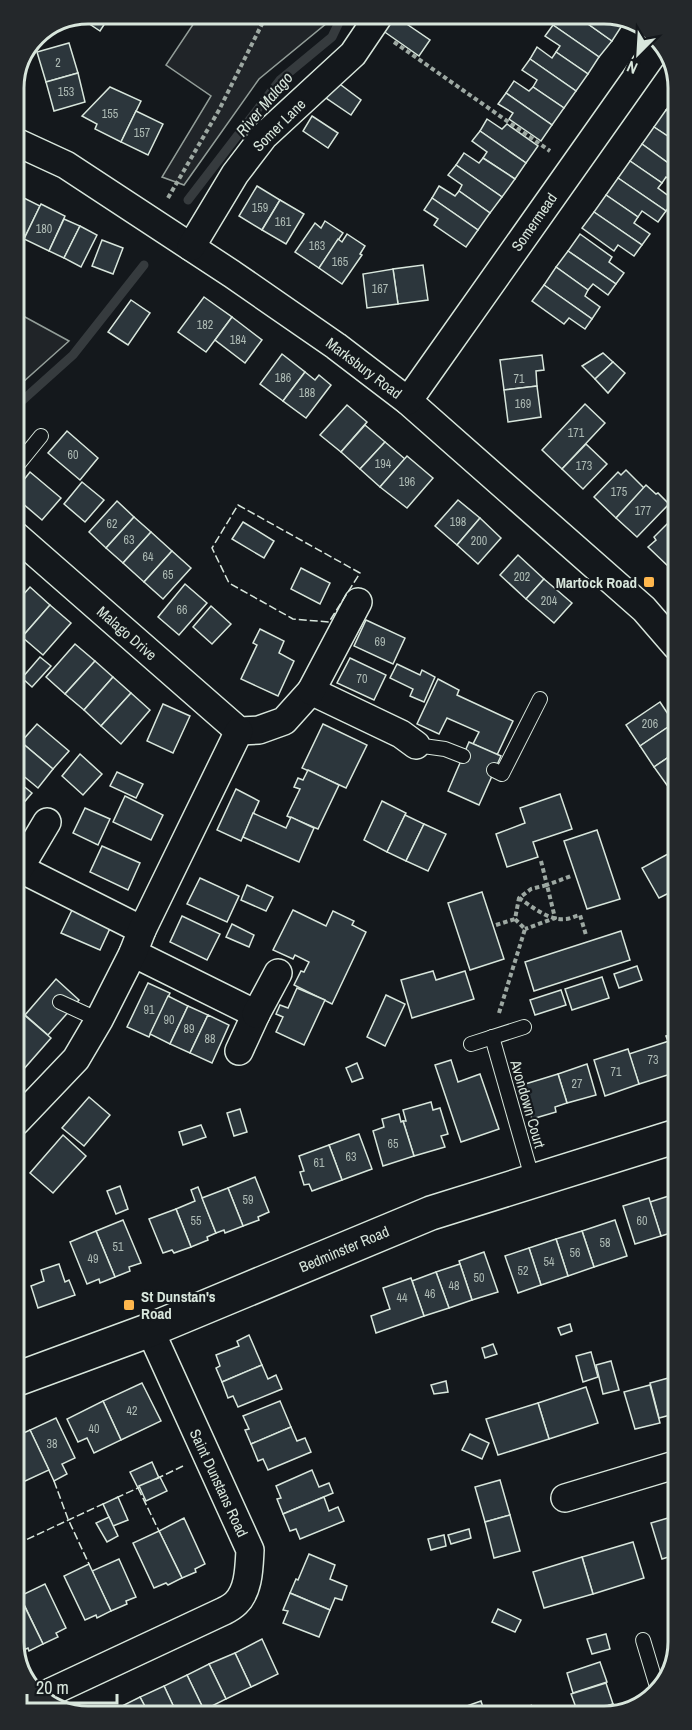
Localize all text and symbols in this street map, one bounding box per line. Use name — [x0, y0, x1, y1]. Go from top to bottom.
north arrow — [608, 24, 668, 84]
house number: 2 — [55, 55, 61, 71]
text: N — [623, 56, 641, 80]
water label: River Malago — [230, 67, 298, 141]
house number: 153 — [58, 84, 74, 100]
street label: Somer Lane — [248, 94, 310, 156]
house number: 155 — [102, 106, 119, 122]
house number: 157 — [134, 125, 151, 141]
street label: Somermead — [506, 189, 562, 255]
house number: 159 — [252, 200, 268, 216]
house number: 161 — [275, 214, 292, 230]
house number: 180 — [36, 221, 52, 237]
house number: 163 — [309, 238, 325, 254]
house number: 165 — [332, 254, 349, 270]
house number: 167 — [372, 281, 389, 297]
house number: 182 — [197, 317, 213, 333]
house number: 184 — [230, 332, 247, 348]
street label: Marksbury Road — [322, 332, 406, 404]
house number: 186 — [275, 370, 291, 386]
house number: 71 — [514, 371, 525, 387]
house number: 188 — [299, 385, 315, 401]
house number: 169 — [515, 396, 531, 412]
house number: 171 — [568, 425, 585, 441]
house number: 60 — [68, 447, 78, 463]
house number: 194 — [375, 456, 392, 472]
house number: 173 — [576, 458, 592, 474]
house number: 196 — [399, 474, 415, 490]
house number: 175 — [611, 484, 628, 500]
house number: 177 — [635, 503, 652, 519]
house number: 198 — [450, 514, 466, 530]
house number: 62 — [107, 516, 117, 532]
house number: 63 — [124, 532, 134, 548]
house number: 200 — [471, 533, 487, 549]
house number: 64 — [143, 549, 154, 565]
house number: 65 — [163, 567, 174, 583]
house number: 202 — [514, 569, 530, 585]
place label: Martock Road — [556, 572, 637, 593]
marker: Martock Road — [642, 575, 656, 589]
house number: 204 — [541, 593, 558, 609]
street label: Malago Drive — [93, 601, 162, 665]
house number: 66 — [177, 602, 187, 618]
house number: 69 — [375, 634, 385, 650]
house number: 70 — [357, 671, 367, 687]
house number: 206 — [642, 716, 658, 732]
house number: 91 — [144, 1002, 155, 1018]
house number: 90 — [164, 1012, 174, 1028]
house number: 89 — [184, 1021, 194, 1037]
house number: 88 — [205, 1031, 215, 1047]
house number: 73 — [648, 1052, 658, 1068]
street label: Avondown Court — [505, 1057, 551, 1151]
house number: 71 — [611, 1064, 622, 1080]
house number: 27 — [572, 1076, 583, 1092]
house number: 65 — [388, 1136, 399, 1152]
house number: 63 — [346, 1149, 356, 1165]
house number: 61 — [314, 1155, 325, 1171]
house number: 59 — [243, 1192, 253, 1208]
house number: 55 — [191, 1213, 202, 1229]
house number: 60 — [637, 1213, 647, 1229]
street label: Bedminster Road — [296, 1221, 392, 1277]
house number: 58 — [600, 1235, 610, 1251]
house number: 51 — [113, 1239, 124, 1255]
house number: 56 — [570, 1245, 580, 1261]
house number: 49 — [88, 1251, 98, 1267]
house number: 54 — [544, 1254, 555, 1270]
house number: 52 — [518, 1263, 528, 1279]
house number: 50 — [474, 1270, 484, 1286]
house number: 48 — [449, 1278, 459, 1294]
place label: St Dunstan's Road — [141, 1286, 216, 1324]
house number: 46 — [425, 1286, 435, 1302]
house number: 44 — [397, 1290, 408, 1306]
marker: St Dunstan's Road — [122, 1298, 136, 1312]
house number: 42 — [127, 1403, 137, 1419]
house number: 40 — [89, 1421, 99, 1437]
street label: Saint Dunstans Road — [185, 1426, 253, 1540]
house number: 38 — [47, 1436, 57, 1452]
scale bar — [27, 1667, 117, 1705]
text: 20 m — [36, 1675, 69, 1700]

